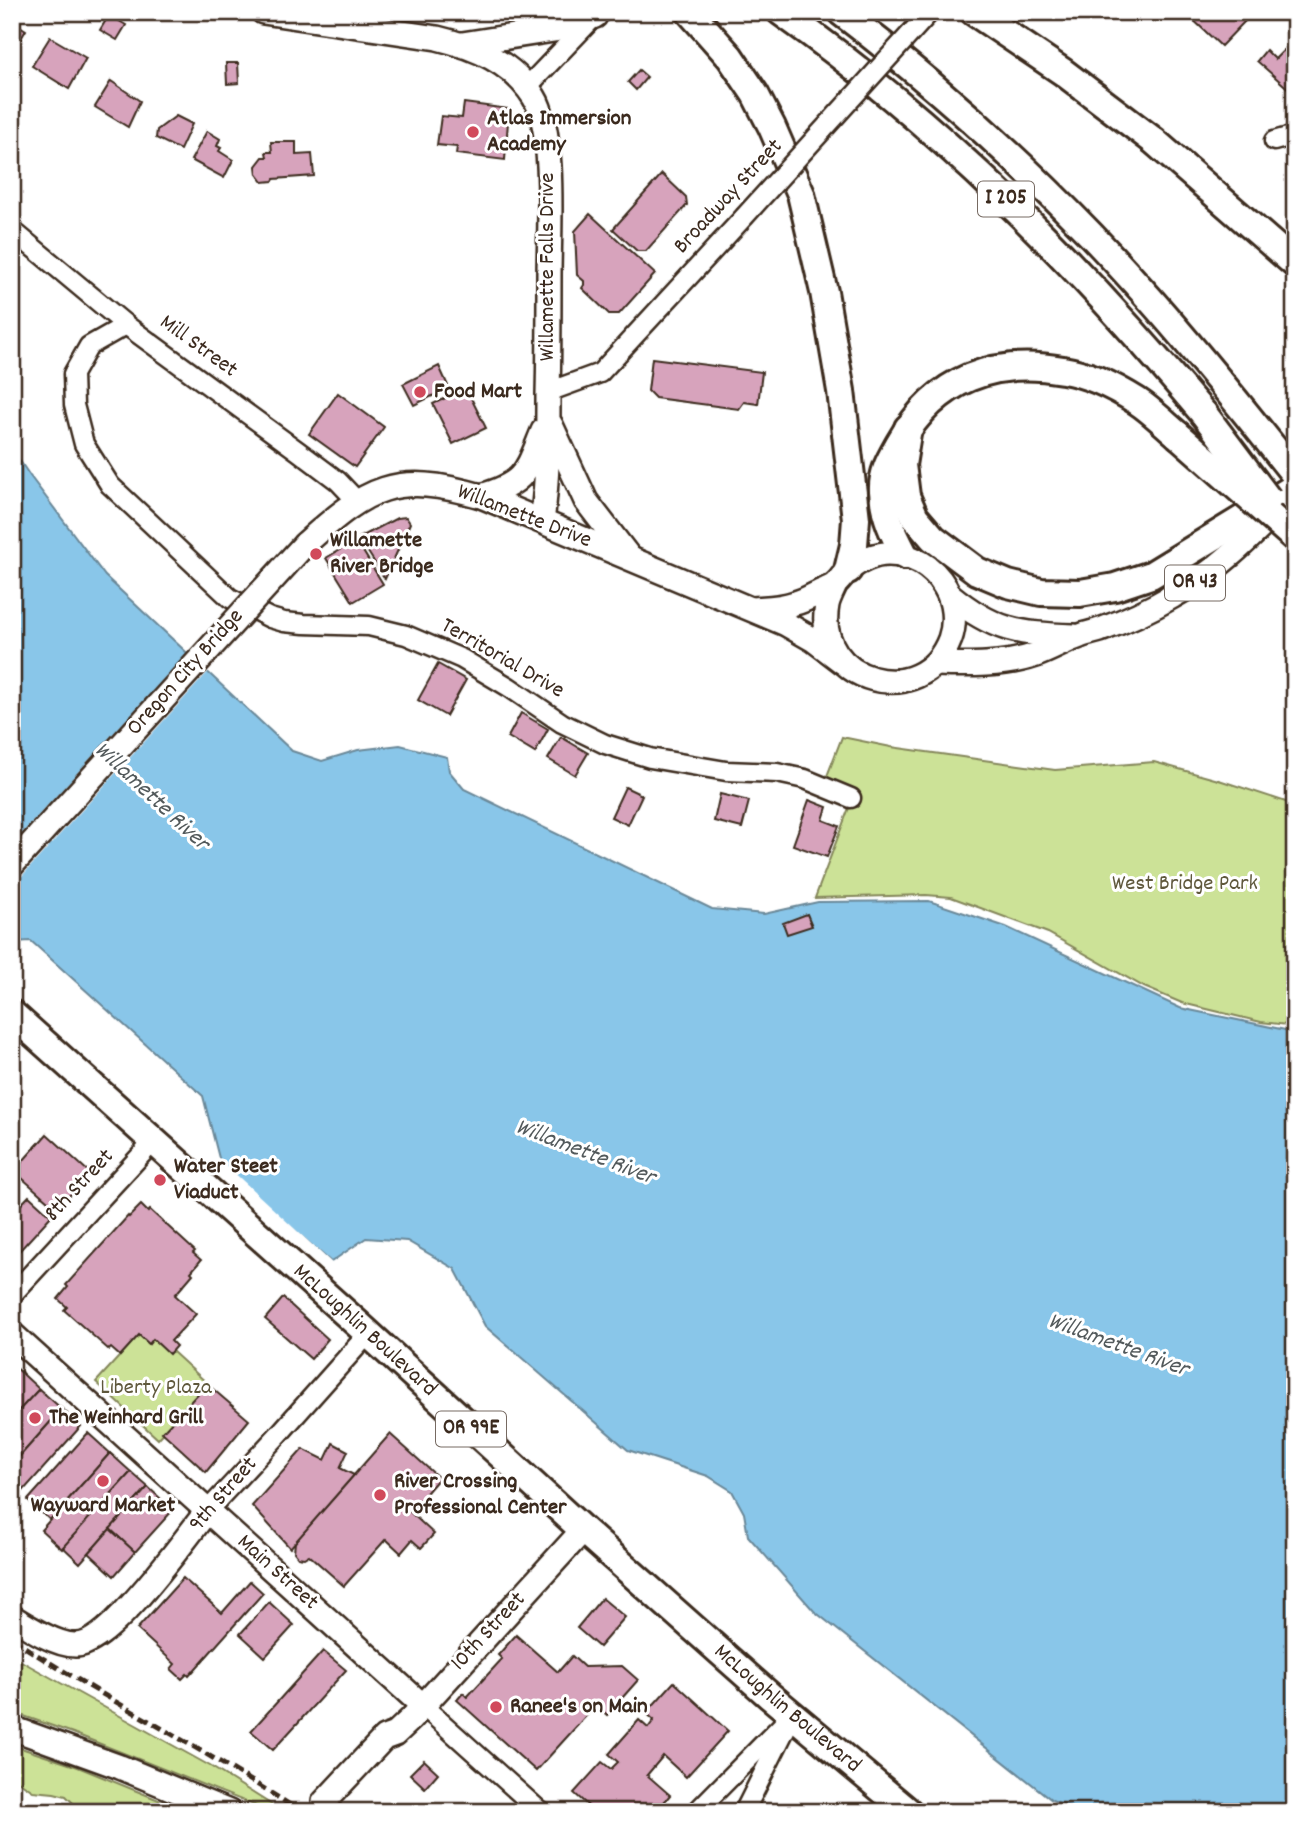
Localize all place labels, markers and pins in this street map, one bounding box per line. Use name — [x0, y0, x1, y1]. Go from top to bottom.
place label: Atlas Immersion Academy — [487, 103, 632, 162]
marker: Atlas Immersion Academy — [465, 124, 481, 140]
place label: Food Mart — [434, 376, 523, 409]
marker: Food Mart — [412, 384, 428, 400]
place label: Willamette River Bridge — [330, 525, 434, 584]
marker: Willamette River Bridge — [308, 546, 324, 562]
place label: Water Steet Viaduct — [174, 1151, 278, 1210]
marker: Water Steet Viaduct — [152, 1172, 168, 1188]
place label: The Weinhard Grill — [49, 1402, 204, 1435]
marker: The Weinhard Grill — [27, 1410, 43, 1426]
place label: River Crossing Professional Center — [394, 1466, 567, 1525]
marker: Wayward Market — [95, 1473, 111, 1489]
marker: River Crossing Professional Center — [372, 1487, 388, 1503]
place label: Wayward Market — [31, 1490, 176, 1523]
place label: Ranee's on Main — [510, 1691, 648, 1724]
marker: Ranee's on Main — [488, 1699, 504, 1715]

